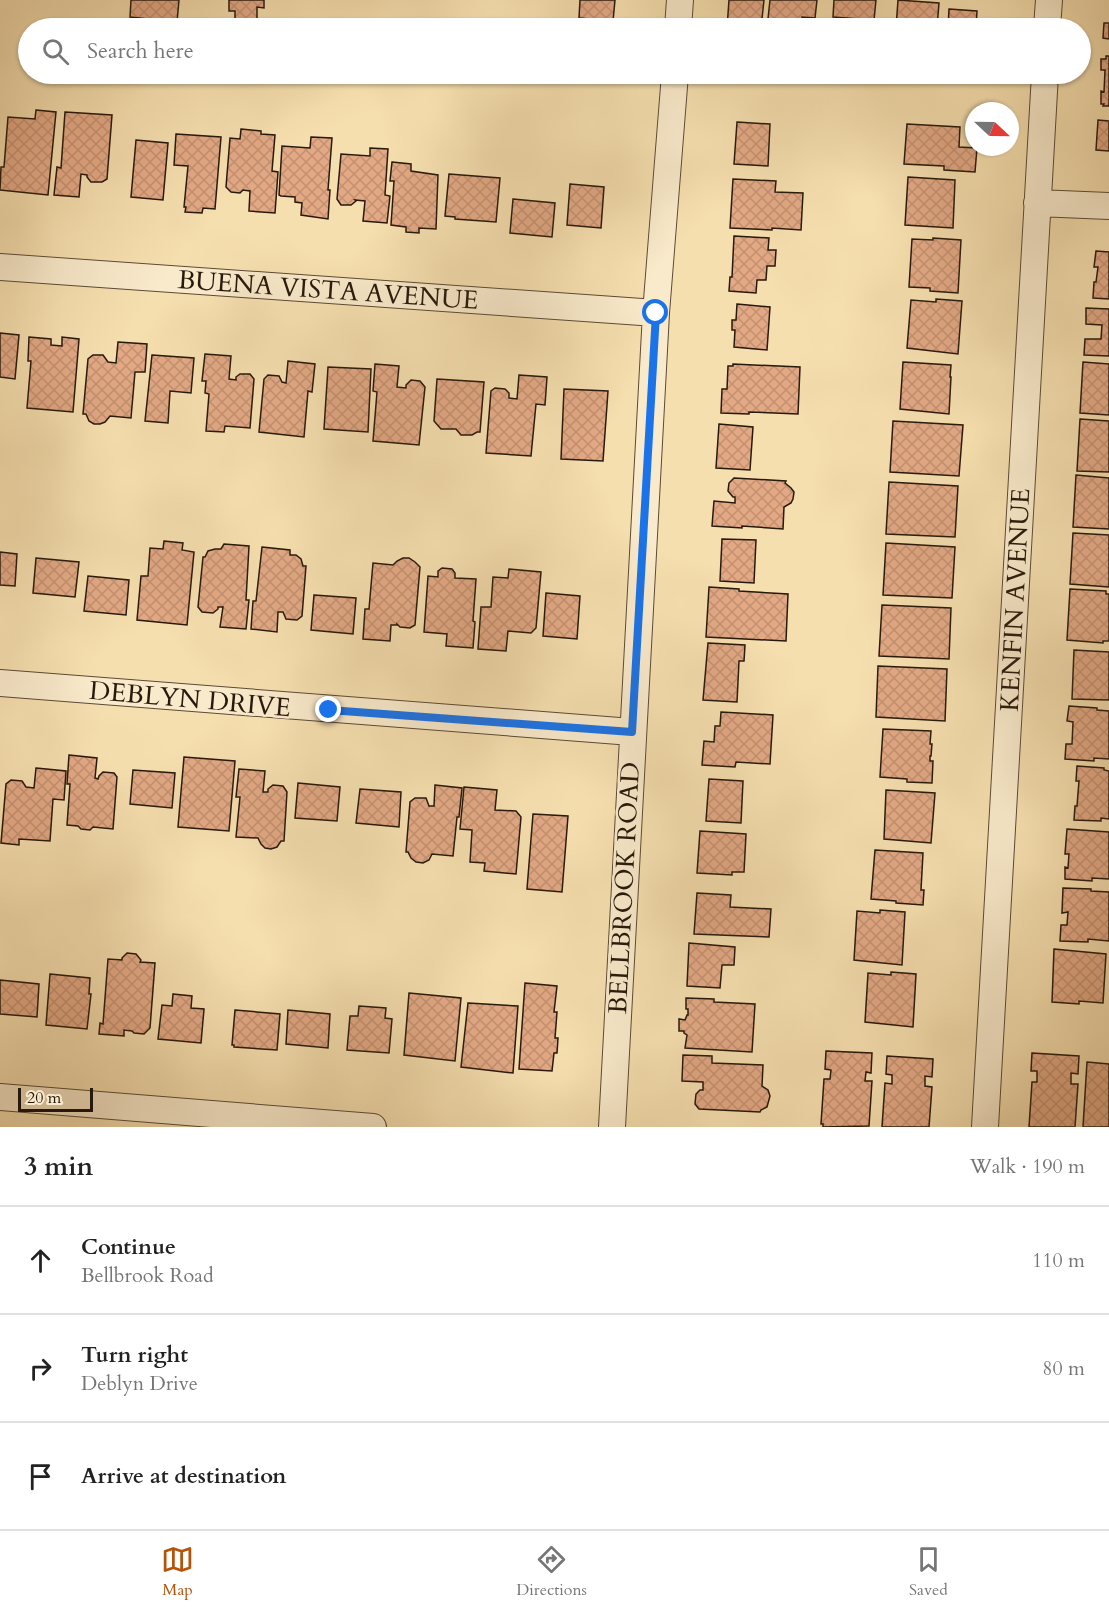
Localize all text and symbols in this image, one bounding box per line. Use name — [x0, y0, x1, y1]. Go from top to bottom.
search box — [18, 18, 1091, 84]
icon: search — [39, 35, 72, 68]
text: Search here — [87, 36, 194, 66]
north arrow — [965, 102, 1019, 156]
street label: BUENA VISTA AVENUE — [177, 262, 479, 318]
route start — [642, 299, 668, 325]
street label: KENFIN AVENUE — [992, 487, 1038, 713]
street label: DEBLYN DRIVE — [88, 673, 292, 725]
route end — [315, 696, 341, 722]
street label: BELLBROOK ROAD — [600, 761, 648, 1015]
scale bar — [18, 1085, 93, 1112]
text: 20 m — [27, 1087, 61, 1109]
text: 3 min — [24, 1149, 93, 1184]
text: Walk · 190 m — [970, 1153, 1085, 1180]
text: Continue — [81, 1232, 176, 1262]
icon: ahead — [24, 1244, 57, 1277]
text: 110 m — [1032, 1247, 1085, 1274]
text: Bellbrook Road — [81, 1262, 214, 1289]
text: Turn right — [81, 1340, 188, 1370]
icon: right — [24, 1352, 57, 1385]
text: 80 m — [1042, 1355, 1085, 1382]
text: Deblyn Drive — [81, 1370, 198, 1397]
icon: arrive — [24, 1460, 57, 1493]
text: Arrive at destination — [81, 1461, 286, 1491]
tab: Map — [161, 1543, 194, 1601]
tab: Directions — [516, 1543, 587, 1601]
tab: Saved — [909, 1543, 948, 1601]

